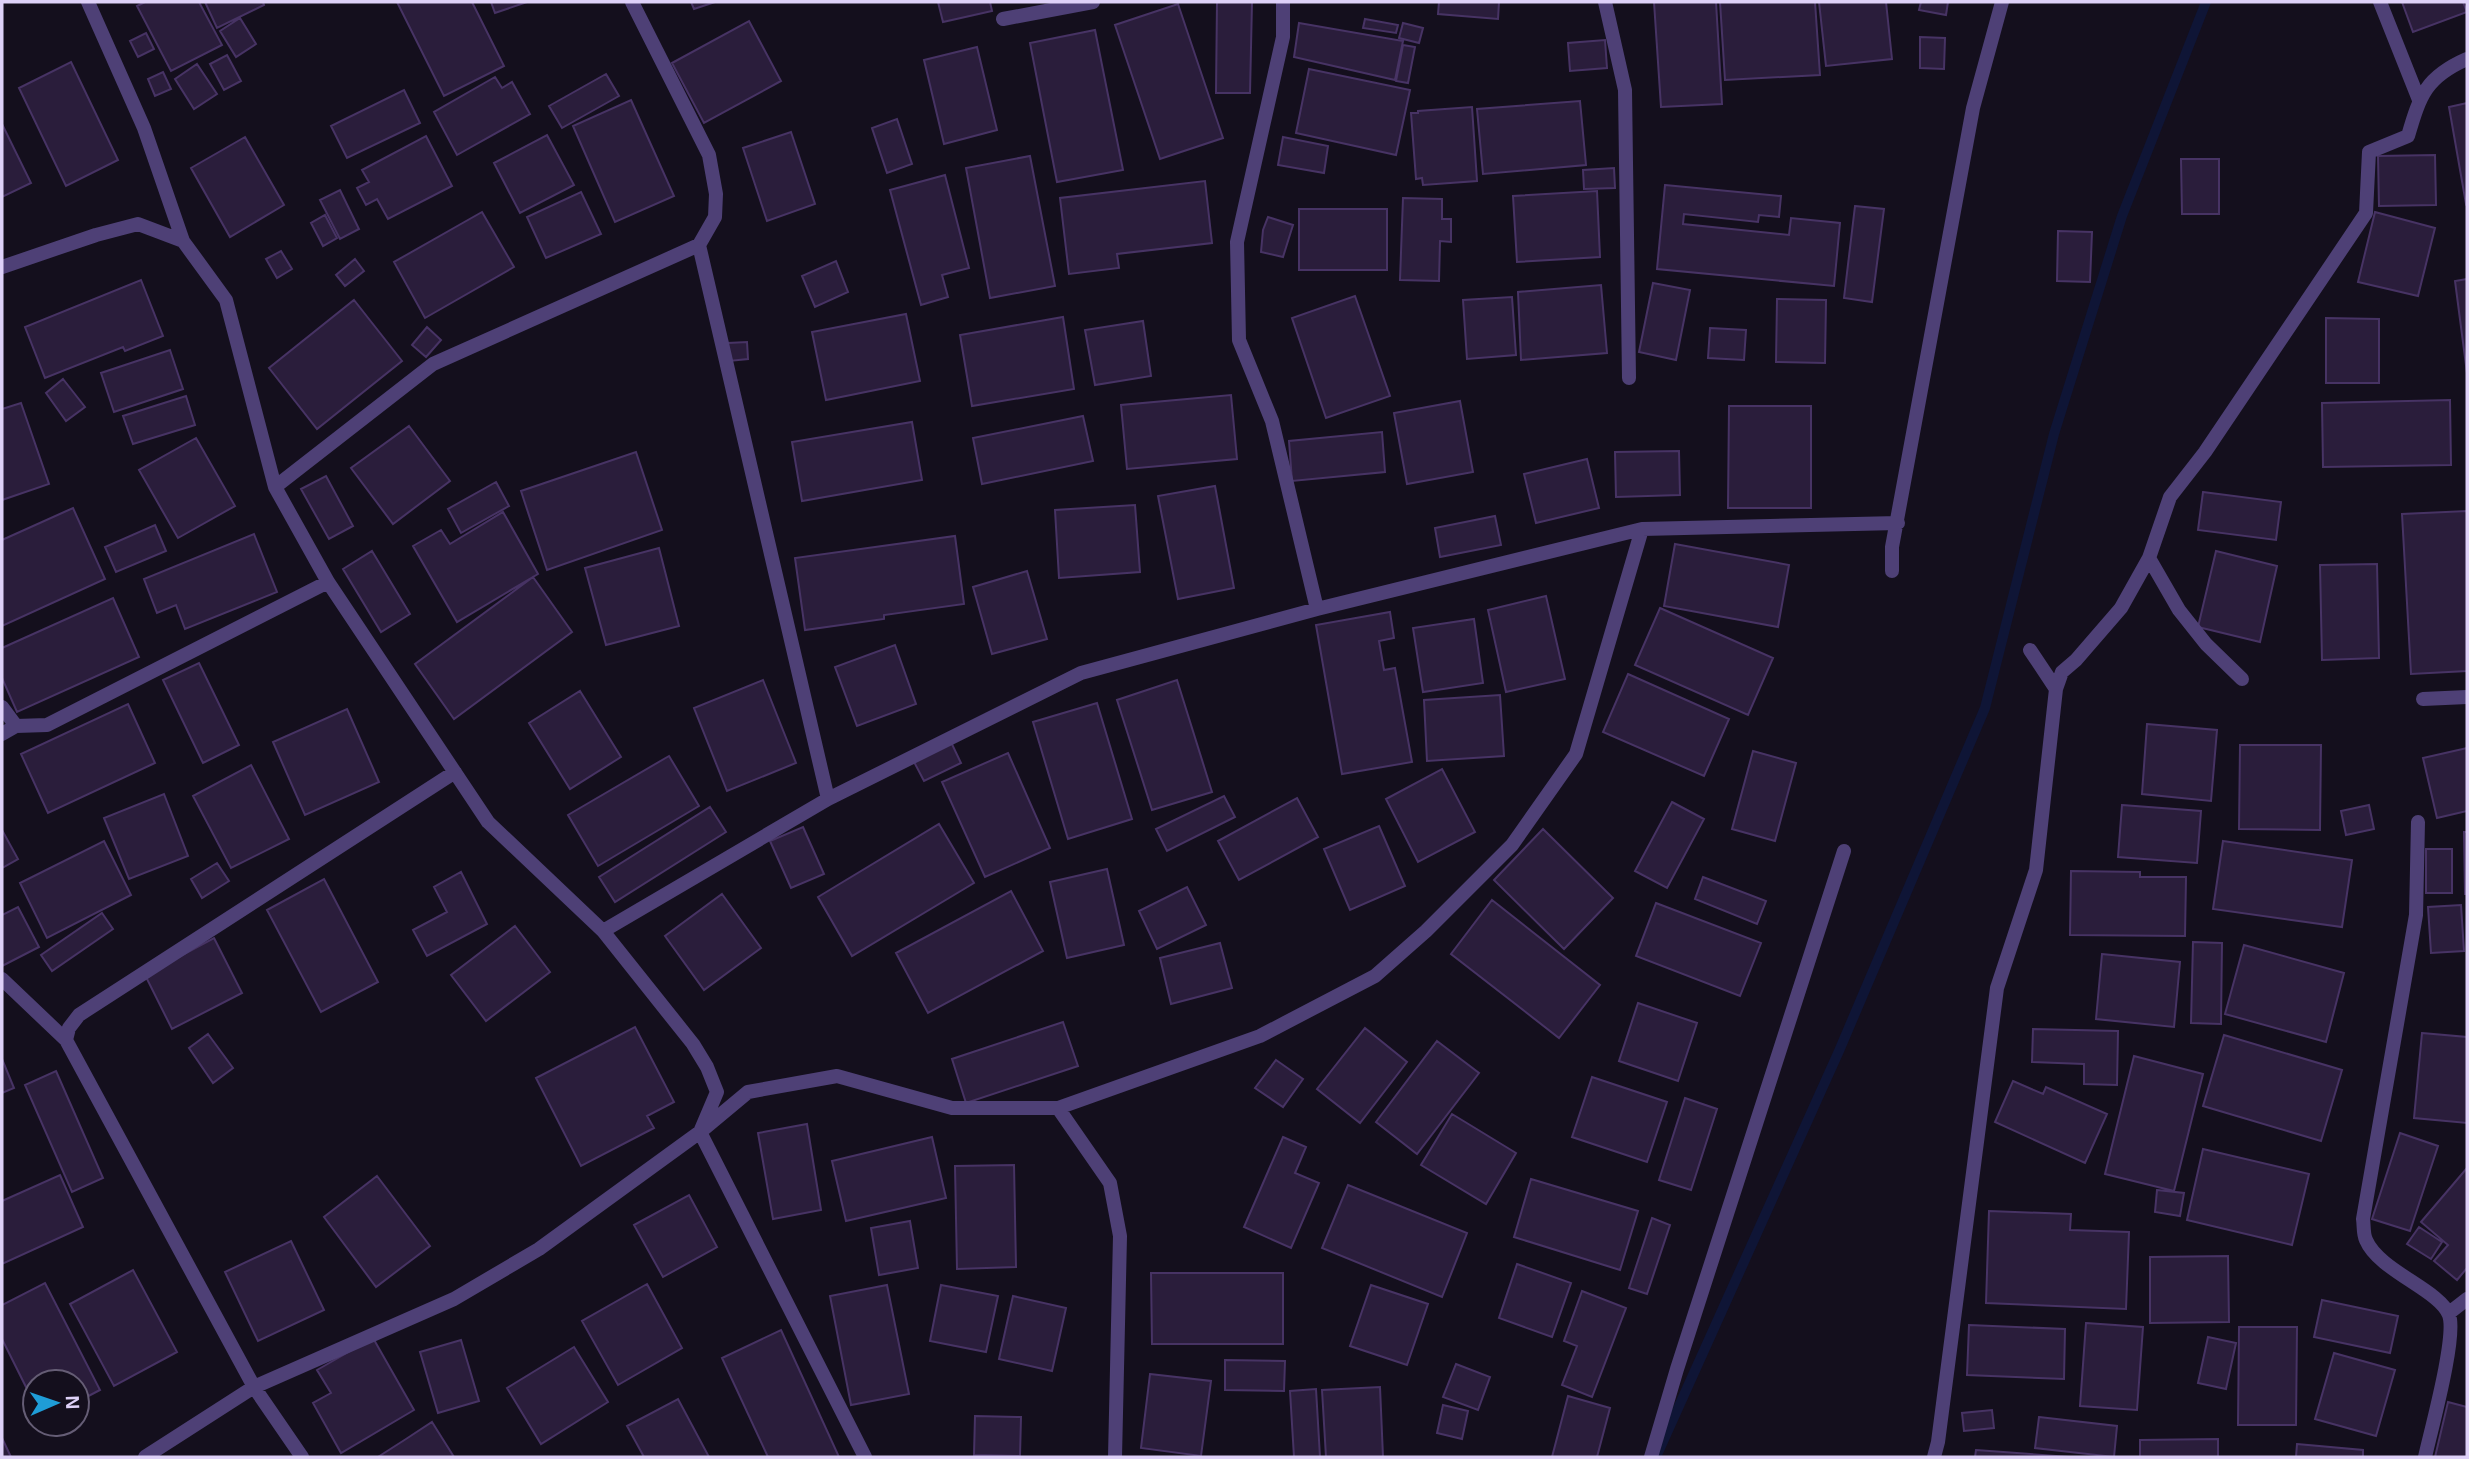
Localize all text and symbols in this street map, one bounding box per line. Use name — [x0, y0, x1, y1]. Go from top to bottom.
north arrow — [21, 1368, 91, 1438]
text: N — [62, 1395, 83, 1410]

